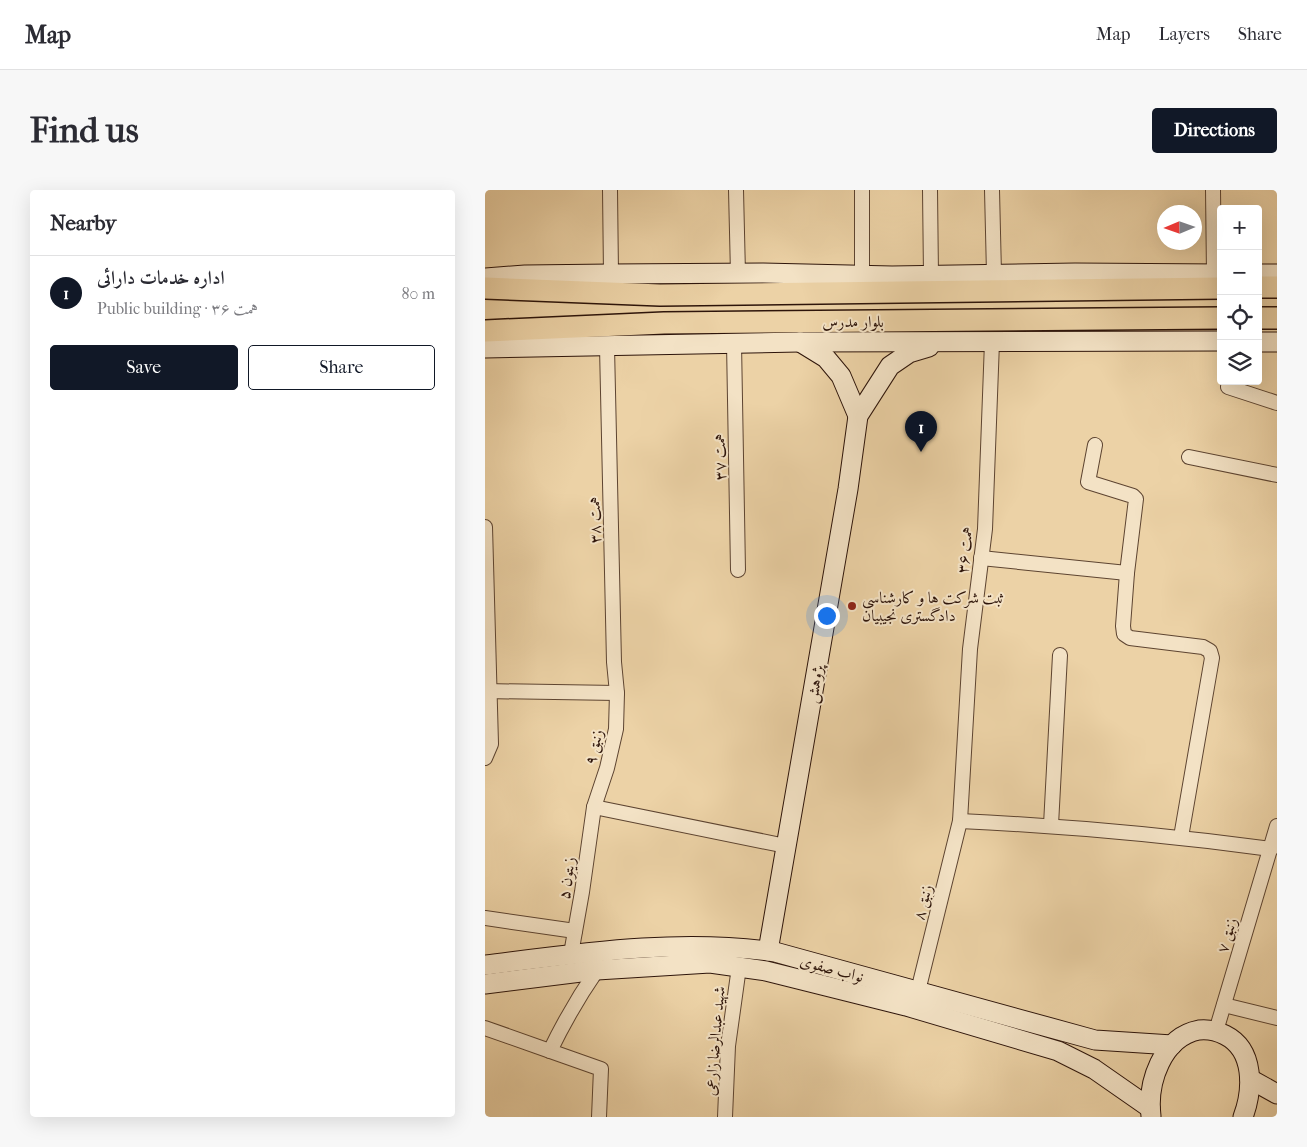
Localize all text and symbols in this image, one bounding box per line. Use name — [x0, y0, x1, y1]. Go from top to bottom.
text: Map — [25, 21, 71, 49]
text: Map — [1096, 24, 1130, 45]
text: Layers — [1158, 24, 1210, 45]
text: Share — [1238, 24, 1282, 45]
button: Directions — [1152, 108, 1277, 153]
text: Find us — [30, 110, 139, 151]
north arrow — [1157, 205, 1202, 250]
map controls — [1217, 205, 1262, 385]
button: + — [1217, 205, 1262, 250]
text: Nearby — [50, 211, 116, 235]
button: − — [1217, 250, 1262, 295]
text: اداره خدمات دارائی — [97, 267, 225, 289]
text: 1 — [63, 284, 69, 303]
text: 80 m — [401, 284, 435, 303]
button: locate — [1217, 295, 1262, 340]
text: Public building · همت ۳۶ — [97, 299, 258, 318]
street label: بلوار مدرس — [822, 312, 884, 331]
button: layers — [1217, 340, 1262, 385]
button: Save — [50, 345, 238, 390]
button: Share — [248, 345, 435, 390]
pin: 1 — [905, 411, 937, 452]
street label: همت ۳۷ — [710, 433, 729, 481]
street label: همت ۳۸ — [585, 496, 604, 544]
street label: همت ۳۶ — [953, 526, 976, 574]
place label: ثبت شرکت ها و کارشناسی دادگستری نجیبیان — [862, 588, 1004, 625]
marker: ثبت شرکت ها و کارشناسی دادگستری نجیبیان — [846, 600, 858, 612]
your location — [814, 603, 840, 629]
street label: پژوهش — [802, 661, 829, 705]
street label: زنبق ۹ — [580, 727, 608, 767]
street label: زیتون ۵ — [554, 856, 580, 901]
street label: زنبق ۸ — [909, 882, 937, 922]
street label: زنبق ۷ — [1212, 915, 1242, 955]
street label: نواب صفوی — [798, 951, 866, 987]
street label: شهید عبدالرضا زارعی — [700, 985, 730, 1097]

